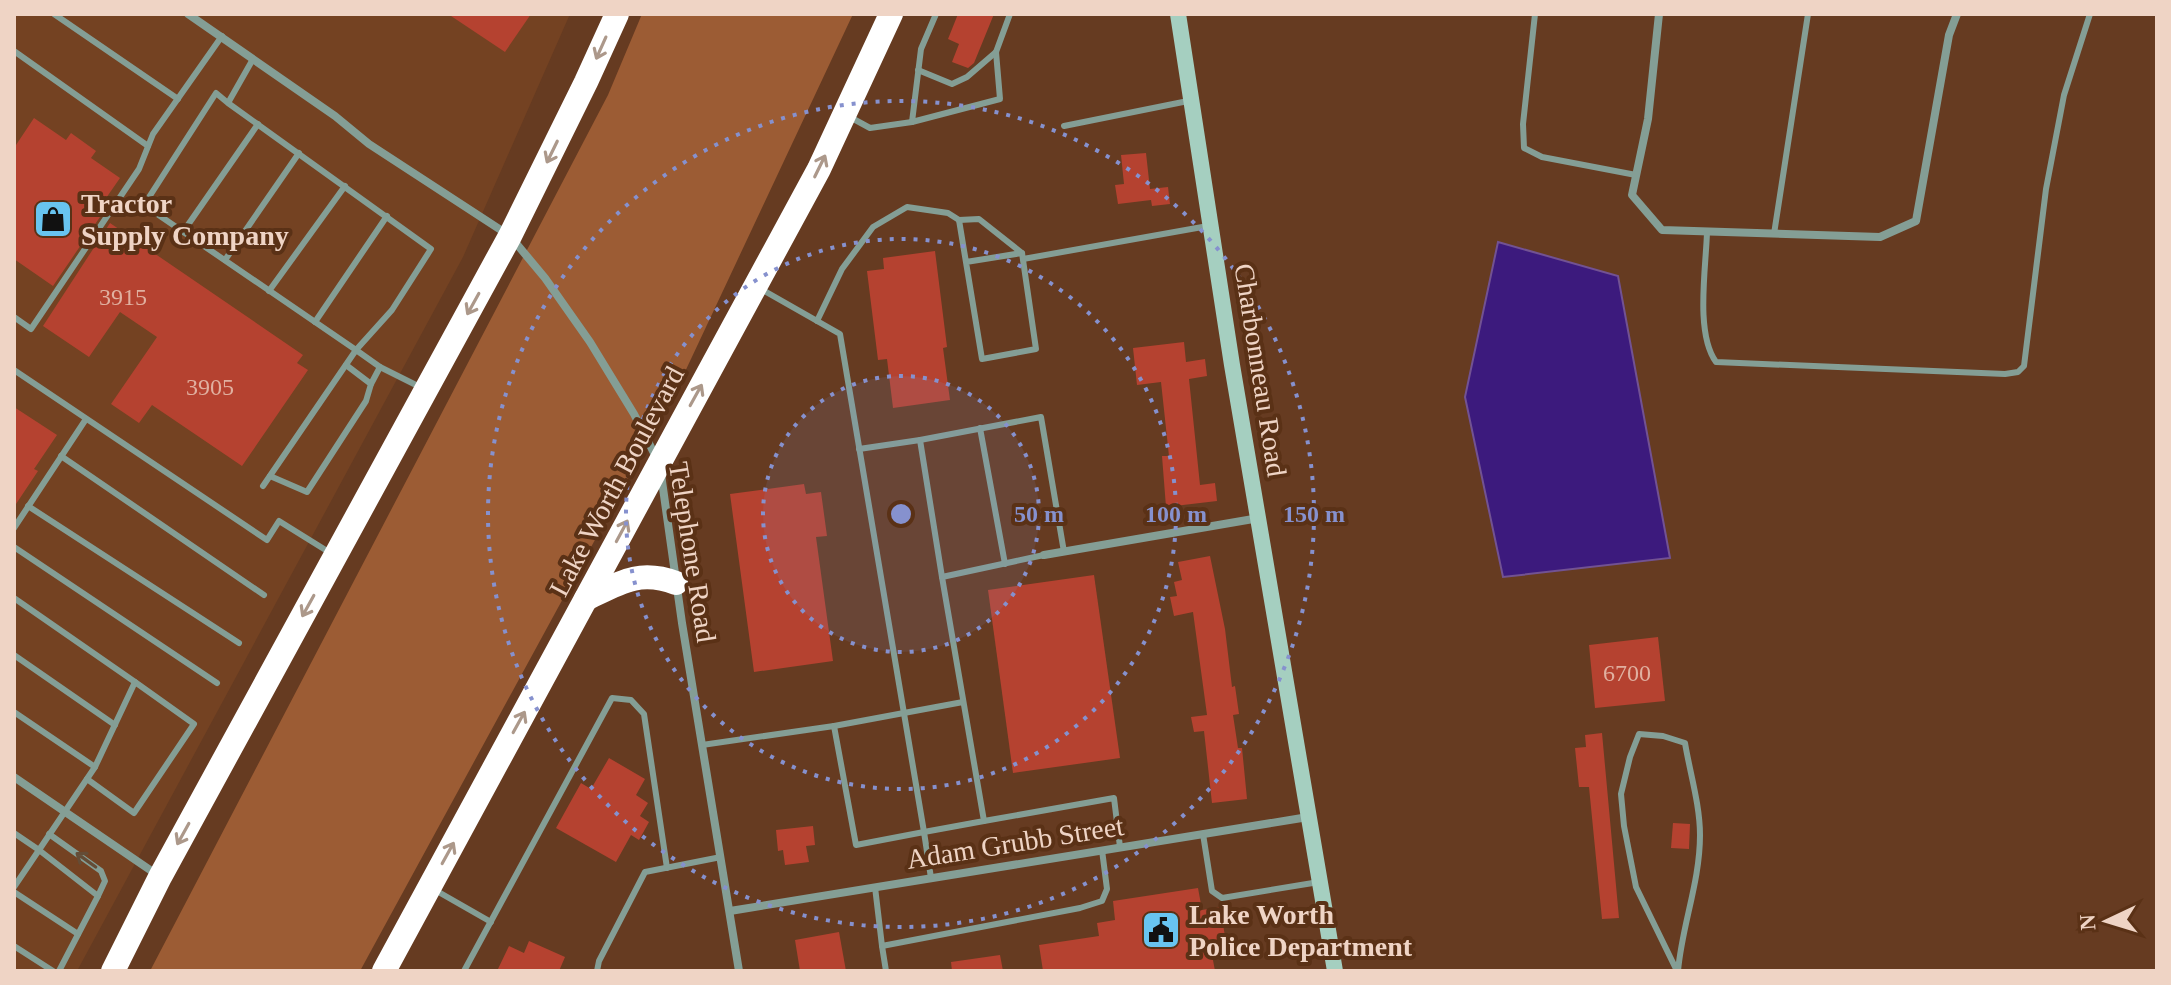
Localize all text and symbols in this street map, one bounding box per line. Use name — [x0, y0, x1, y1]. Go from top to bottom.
one-way arrow — [593, 35, 608, 60]
one-way arrow — [543, 139, 559, 163]
one-way arrow — [813, 155, 829, 179]
place label: Tractor Supply Company — [81, 188, 289, 251]
shop icon: Tractor Supply Company — [32, 198, 74, 240]
street label: Charbonneau Road — [1228, 261, 1293, 479]
house number: 3915 — [99, 284, 147, 310]
one-way arrow — [464, 292, 480, 315]
street label: Lake Worth Boulevard — [543, 361, 690, 601]
house number: 3905 — [186, 374, 234, 400]
one-way arrow — [689, 383, 705, 407]
street label: Telephone Road — [663, 460, 722, 645]
centre of rings — [887, 500, 915, 528]
text: 50 m — [1014, 501, 1064, 527]
text: 100 m — [1145, 501, 1207, 527]
text: 150 m — [1283, 501, 1345, 527]
one-way arrow — [615, 520, 631, 544]
one-way arrow — [300, 594, 316, 617]
house number: 6700 — [1603, 660, 1651, 686]
one-way arrow — [512, 711, 528, 734]
street label: Adam Grubb Street — [904, 810, 1126, 875]
one-way arrow — [175, 822, 191, 845]
one-way arrow — [441, 842, 456, 866]
one-way arrow — [76, 852, 97, 869]
north arrow — [2067, 881, 2147, 961]
place label: Lake Worth Police Department — [1189, 899, 1413, 962]
public building icon: Lake Worth Police Department — [1140, 909, 1182, 951]
text: N — [2075, 913, 2101, 931]

